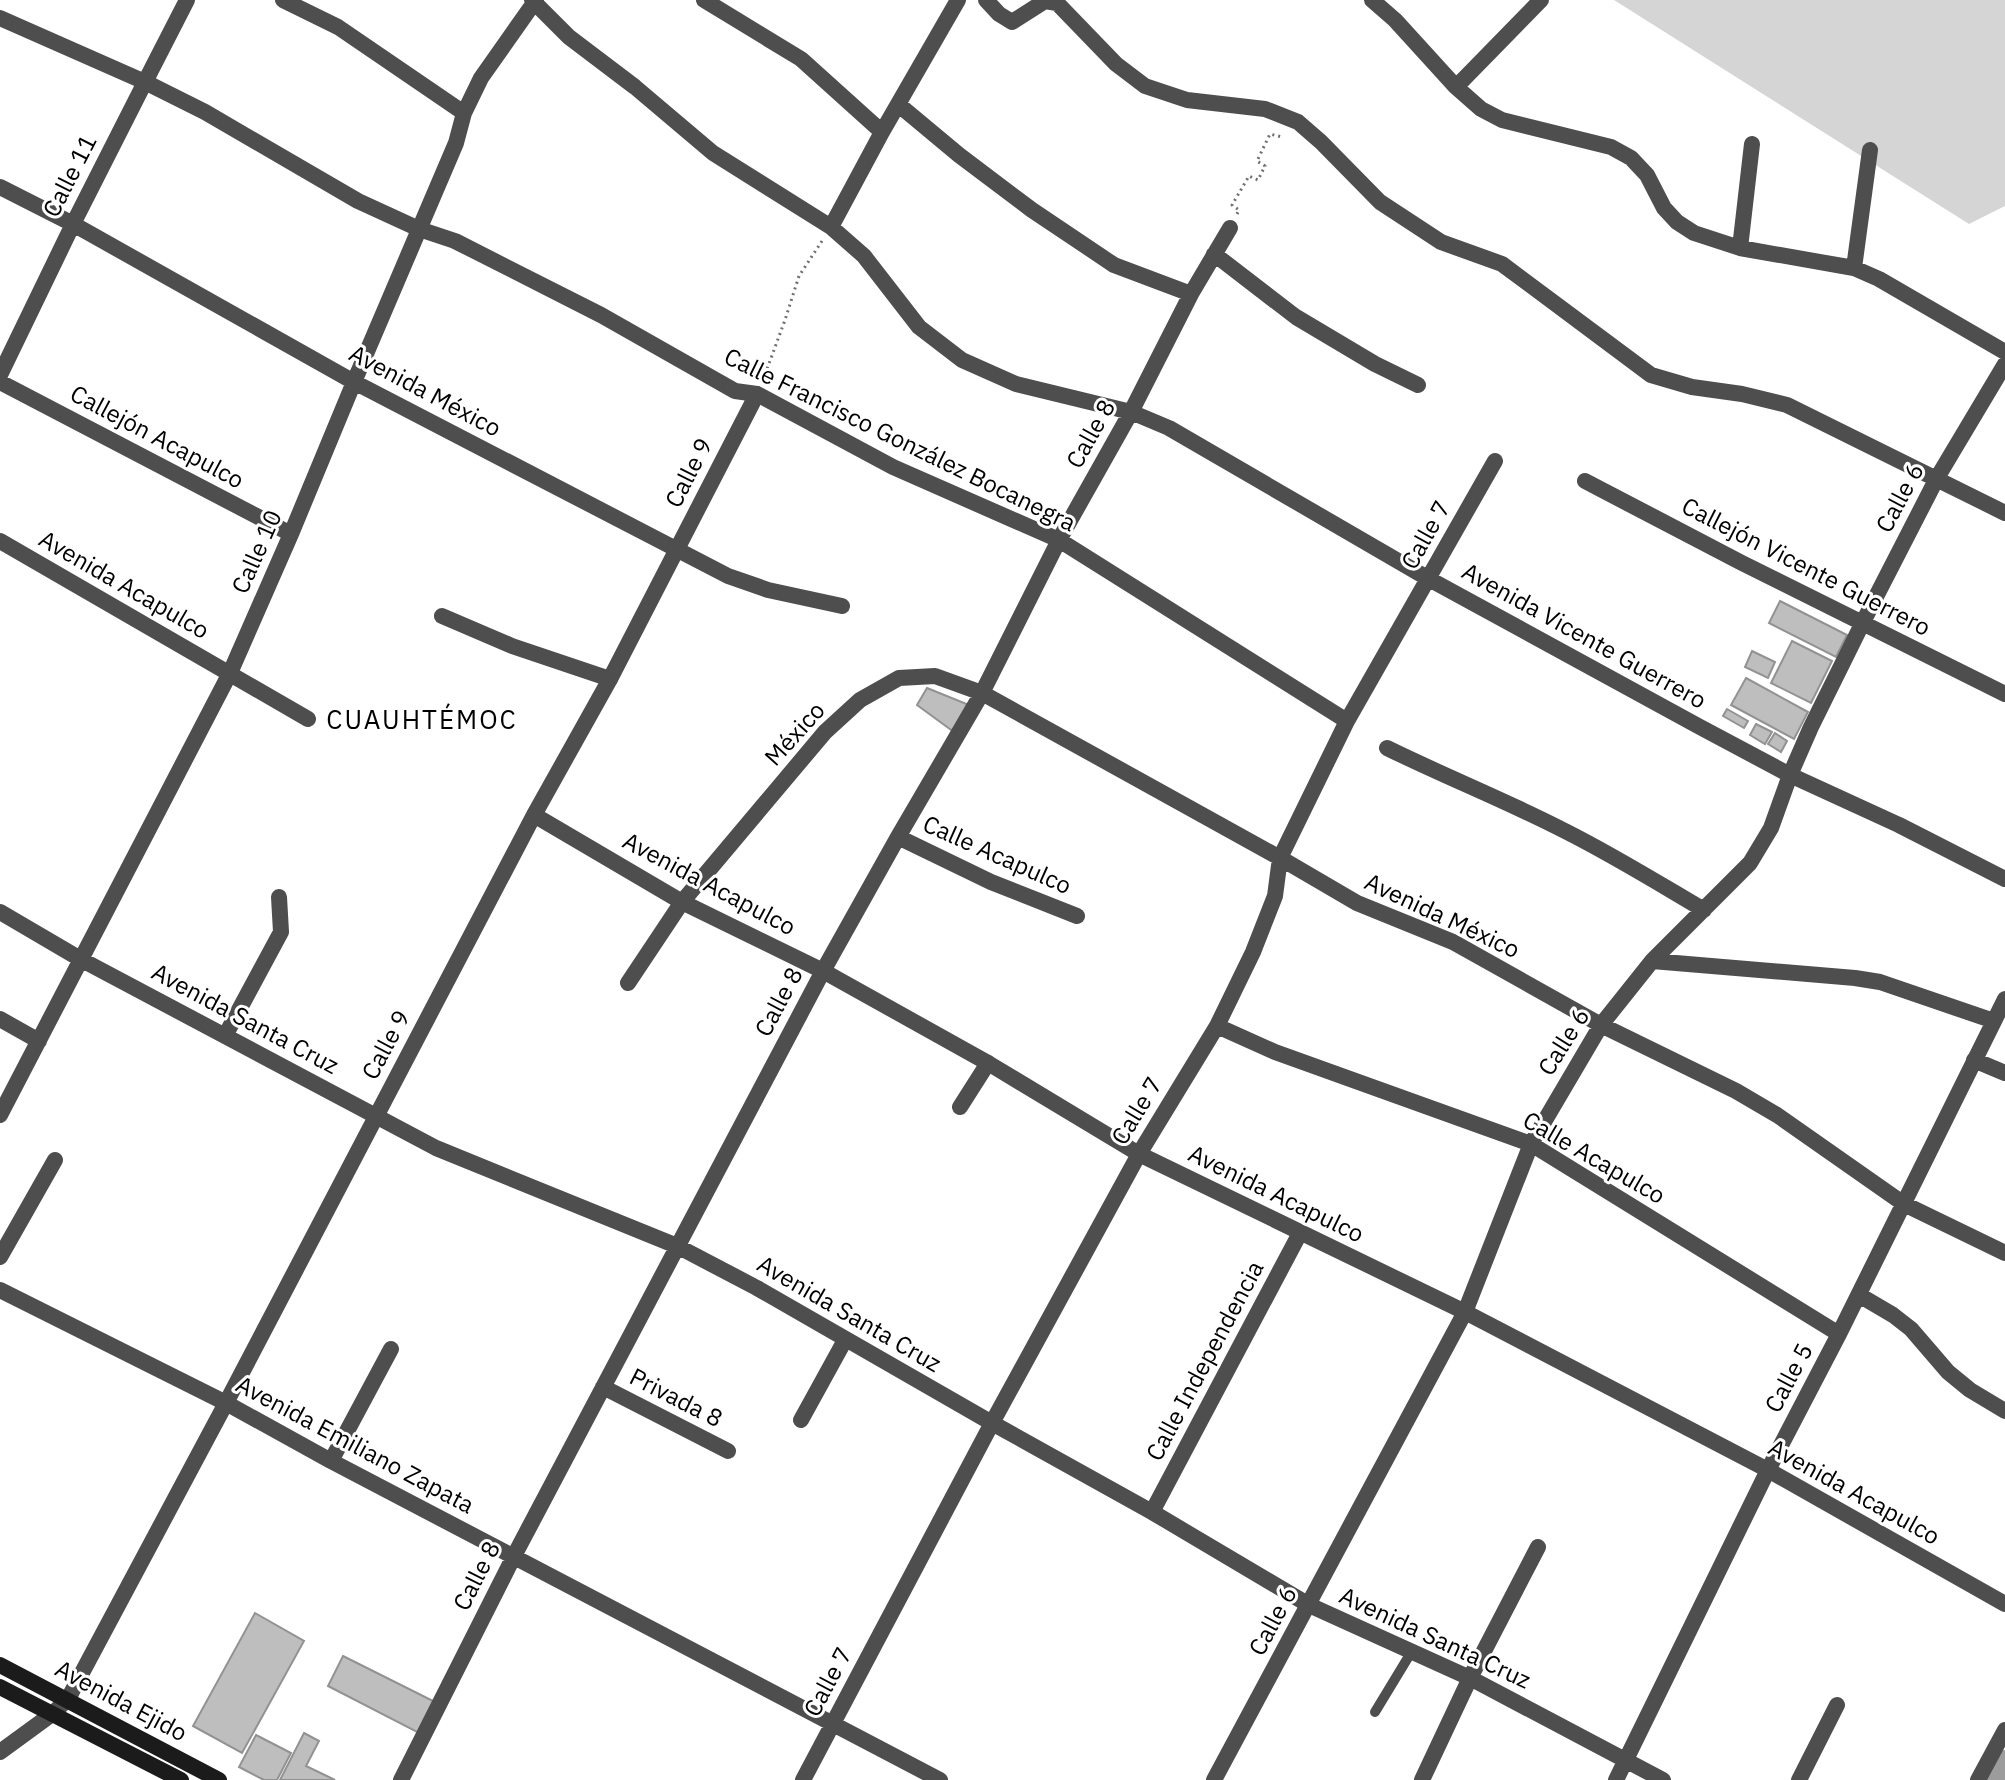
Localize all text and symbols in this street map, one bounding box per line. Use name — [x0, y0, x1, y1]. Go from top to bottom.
street label: Calle 11 — [35, 129, 103, 222]
street label: Avenida México — [344, 337, 507, 444]
street label: Calle Francisco González Bocanegra — [719, 340, 1082, 538]
street label: Callejón Acapulco — [65, 377, 250, 495]
street label: Calle 8 — [1058, 393, 1122, 474]
street label: Calle 9 — [657, 432, 719, 513]
street label: Calle 6 — [1868, 457, 1931, 538]
street label: Callejón Vicente Guerrero — [1677, 489, 1936, 643]
street label: Calle 7 — [1393, 494, 1457, 575]
street label: Calle 10 — [224, 505, 289, 598]
street label: Avenida Acapulco — [34, 522, 215, 646]
street label: Avenida Vicente Guerrero — [1457, 555, 1712, 716]
street label: México — [757, 694, 832, 772]
district label: CUAUHTÉMOC — [326, 702, 518, 736]
street label: Calle Acapulco — [918, 807, 1077, 901]
street label: Avenida Acapulco — [617, 824, 802, 942]
street label: Avenida México — [1360, 865, 1525, 965]
street label: Avenida Santa Cruz — [146, 955, 345, 1081]
street label: Calle 8 — [747, 961, 810, 1042]
street label: Calle 6 — [1530, 1002, 1596, 1081]
street label: Calle 9 — [354, 1004, 417, 1085]
street label: Calle 7 — [1103, 1071, 1169, 1150]
street label: Calle Acapulco — [1518, 1103, 1671, 1211]
street label: Avenida Acapulco — [1183, 1137, 1369, 1249]
street label: Avenida Santa Cruz — [752, 1247, 947, 1379]
street label: Calle Independencia — [1138, 1255, 1270, 1466]
street label: Calle 5 — [1757, 1337, 1820, 1418]
street label: Privada 8 — [624, 1360, 728, 1434]
street label: Avenida Emiliano Zapata — [231, 1368, 480, 1521]
street label: Avenida Acapulco — [1763, 1431, 1946, 1552]
street label: Calle 8 — [445, 1535, 507, 1616]
street label: Avenida Santa Cruz — [1335, 1579, 1536, 1695]
street label: Calle 6 — [1241, 1580, 1304, 1661]
street label: Calle 7 — [796, 1641, 859, 1722]
street label: Avenida Ejido — [50, 1652, 193, 1748]

